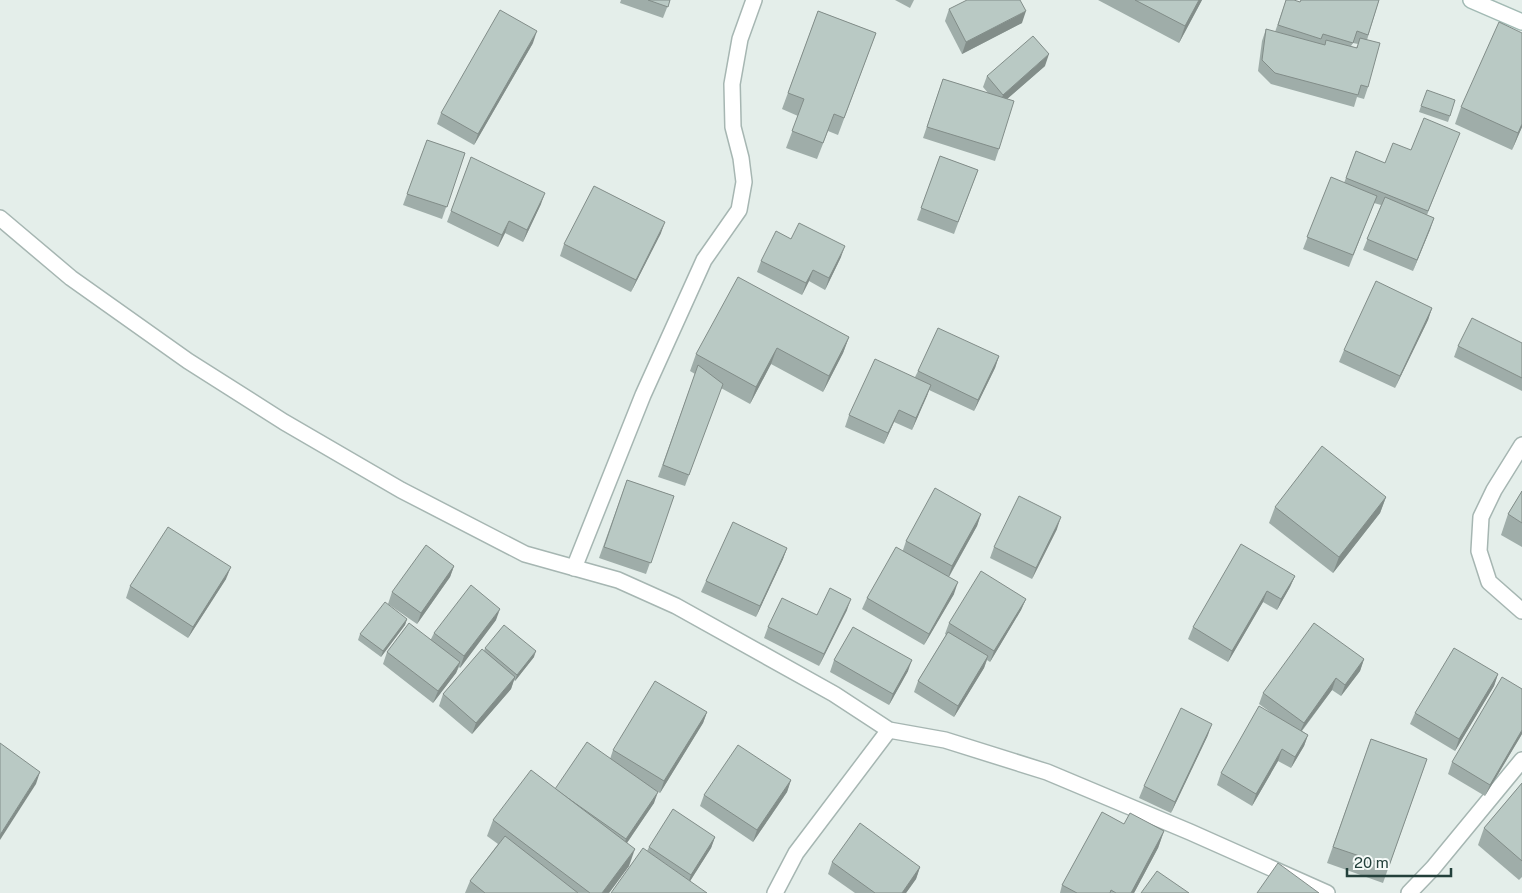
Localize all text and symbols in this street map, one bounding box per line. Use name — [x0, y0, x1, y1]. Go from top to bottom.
scale bar — [1347, 846, 1451, 878]
text: 20 m — [1354, 854, 1389, 871]

